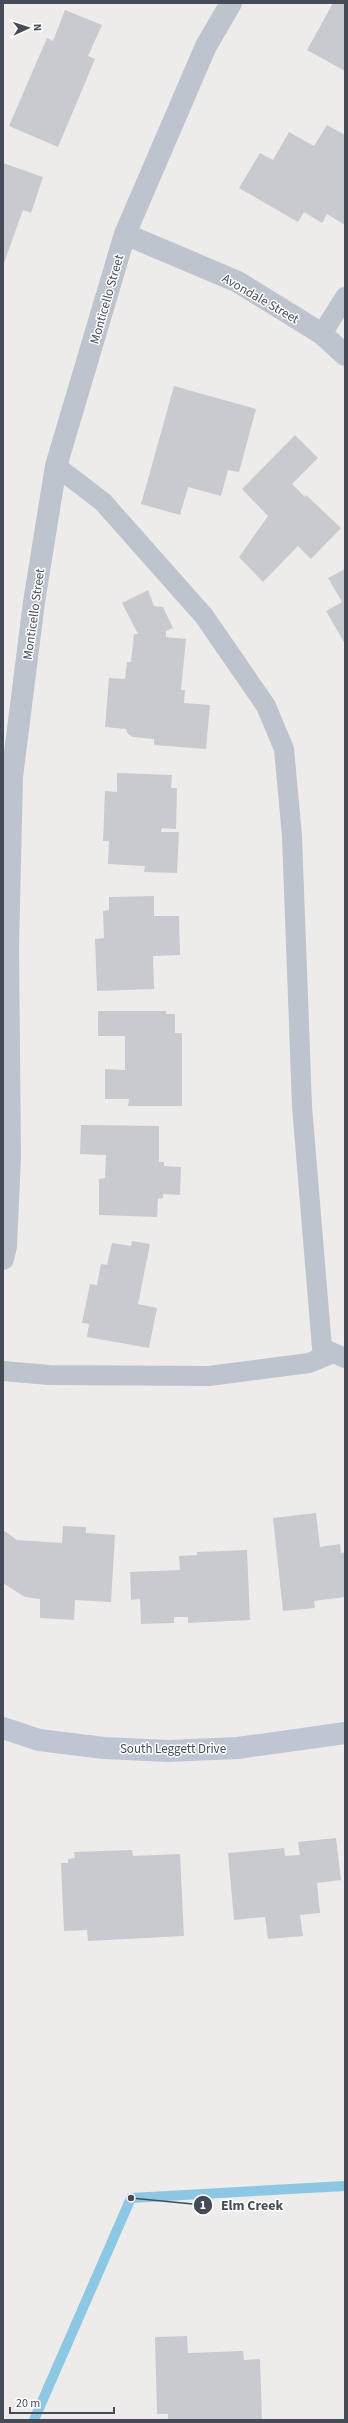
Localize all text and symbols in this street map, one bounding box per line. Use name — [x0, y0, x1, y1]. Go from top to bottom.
north arrow — [8, 8, 48, 48]
text: N — [30, 23, 45, 32]
street label: Monticello Street — [86, 252, 128, 346]
street label: Avondale Street — [219, 270, 303, 328]
street label: Monticello Street — [19, 567, 49, 661]
street label: South Leggett Drive — [120, 1740, 226, 1758]
callout: Elm Creek — [193, 2192, 291, 2218]
text: Elm Creek — [221, 2196, 283, 2216]
text: 1 — [200, 2197, 206, 2214]
scale bar — [10, 2389, 114, 2415]
text: 20 m — [16, 2395, 40, 2412]

